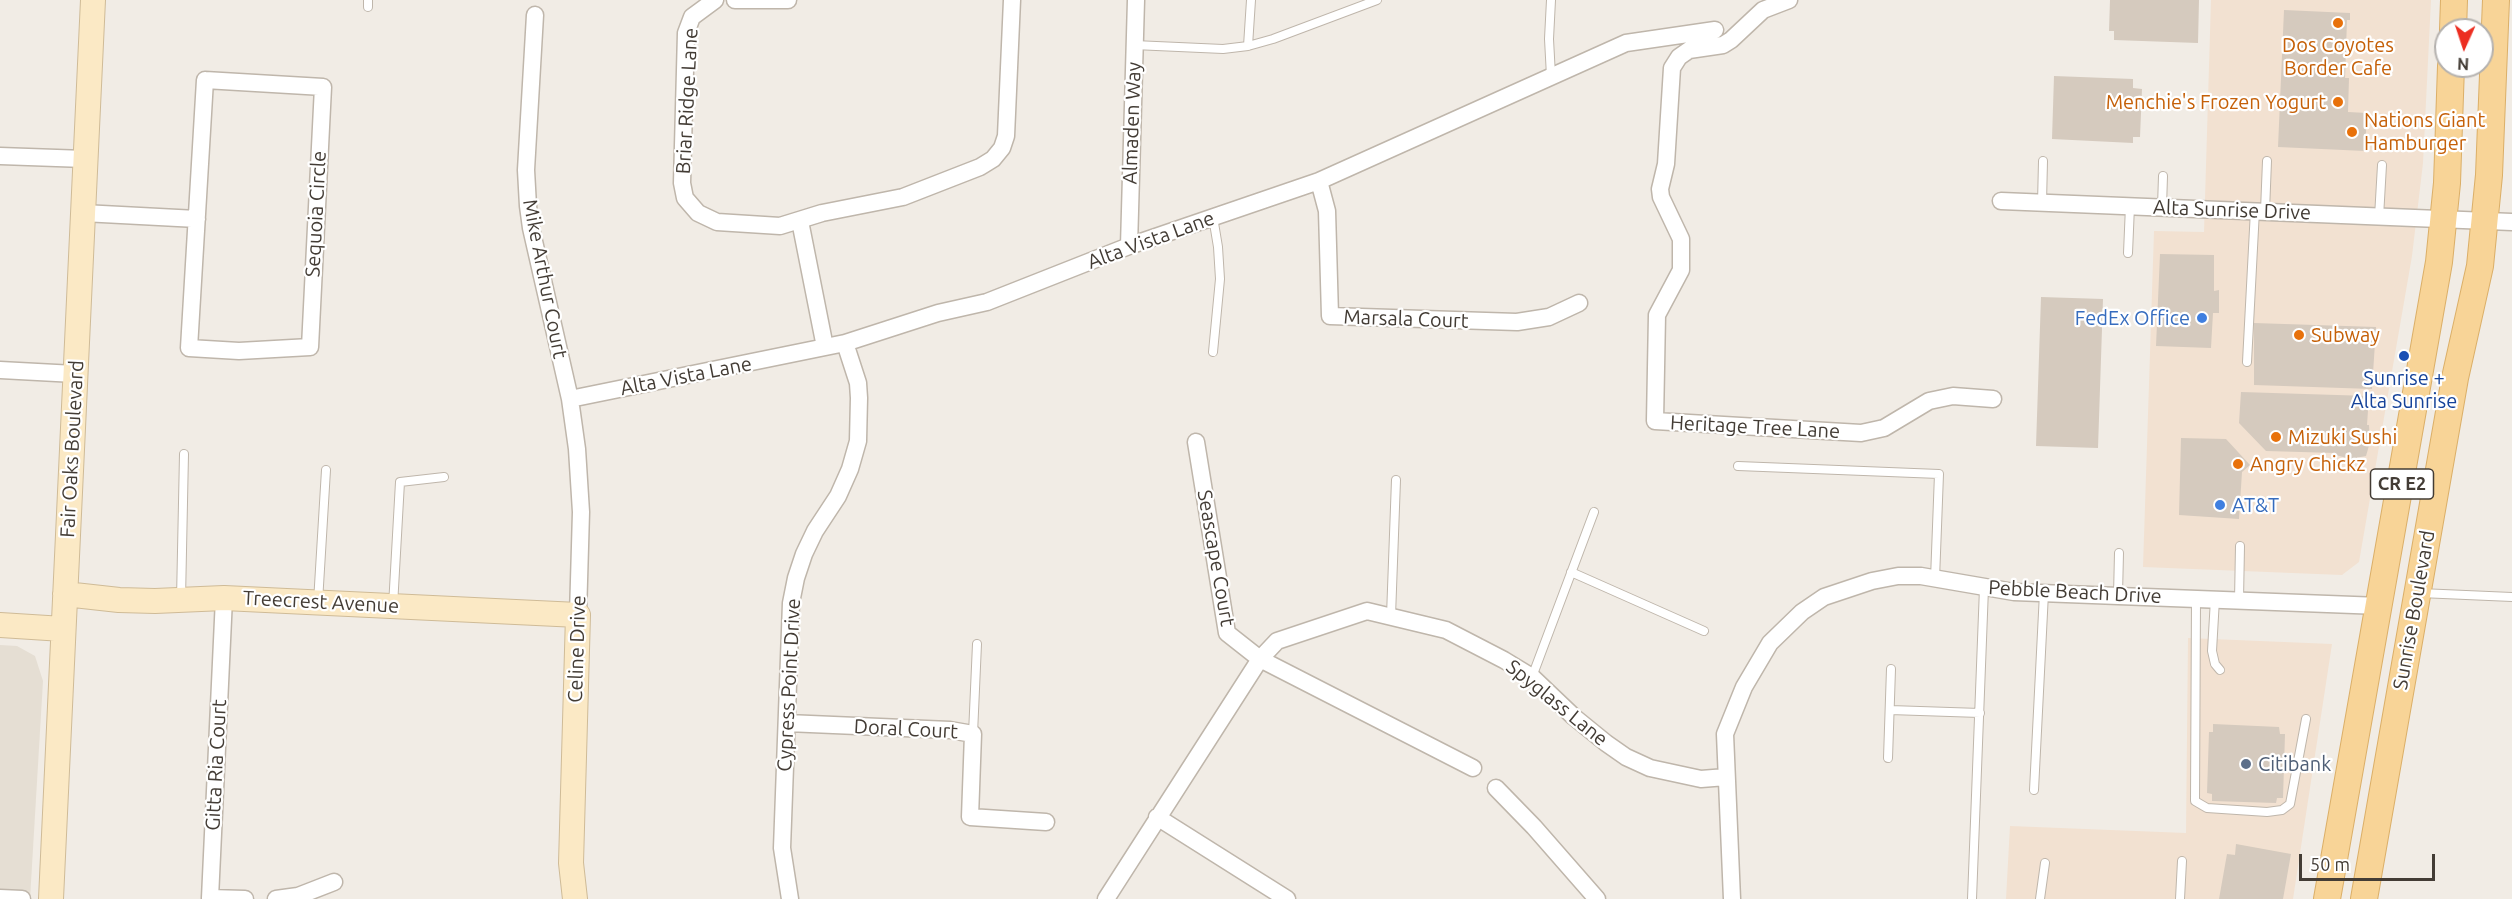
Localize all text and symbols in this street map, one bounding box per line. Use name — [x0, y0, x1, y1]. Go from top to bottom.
marker: Dos Coyotes Border Cafe — [2331, 16, 2345, 30]
north arrow — [2434, 18, 2494, 78]
street label: Briar Ridge Lane — [671, 27, 703, 175]
place label: Dos Coyotes Border Cafe — [2282, 33, 2394, 80]
text: N — [2457, 55, 2470, 73]
street label: Almaden Way — [1118, 61, 1146, 185]
place label: Menchie's Frozen Yogurt — [2106, 90, 2326, 114]
marker: Menchie's Frozen Yogurt — [2331, 95, 2345, 109]
place label: Nations Giant Hamburger — [2364, 108, 2485, 155]
marker: Nations Giant Hamburger — [2345, 125, 2359, 139]
street label: Sequoia Circle — [301, 150, 331, 278]
street label: Alta Sunrise Drive — [2152, 195, 2312, 225]
street label: Mike Arthur Court — [518, 197, 572, 361]
street label: Alta Vista Lane — [1084, 206, 1218, 274]
street label: Marsala Court — [1343, 305, 1469, 333]
place label: FedEx Office — [2075, 306, 2190, 330]
marker: FedEx Office — [2195, 311, 2209, 325]
place label: Subway — [2311, 323, 2380, 347]
marker: Subway — [2292, 328, 2306, 342]
marker: Sunrise + Alta Sunrise — [2397, 349, 2411, 363]
street label: Alta Vista Lane — [618, 351, 754, 401]
street label: Fair Oaks Boulevard — [55, 360, 89, 538]
place label: Sunrise + Alta Sunrise — [2351, 366, 2457, 413]
street label: Heritage Tree Lane — [1669, 411, 1841, 443]
place label: Mizuki Sushi — [2288, 425, 2397, 449]
marker: Mizuki Sushi — [2269, 430, 2283, 444]
place label: Angry Chickz — [2250, 452, 2365, 476]
marker: Angry Chickz — [2231, 457, 2245, 471]
road number: CR E2 — [2370, 469, 2434, 499]
street label: Seascape Court — [1192, 488, 1240, 628]
place label: AT&T — [2232, 493, 2279, 517]
marker: AT&T — [2213, 498, 2227, 512]
street label: Sunrise Boulevard — [2388, 528, 2440, 692]
street label: Pebble Beach Drive — [1988, 575, 2162, 609]
street label: Treecrest Avenue — [242, 586, 400, 618]
street label: Celine Drive — [563, 595, 591, 703]
street label: Cypress Point Drive — [772, 598, 806, 772]
street label: Spyglass Lane — [1501, 655, 1613, 751]
street label: Gitta Ria Court — [201, 699, 231, 831]
street label: Doral Court — [853, 714, 959, 744]
place label: Citibank — [2258, 752, 2331, 776]
marker: Citibank — [2239, 757, 2253, 771]
scale bar — [2302, 842, 2438, 880]
text: 50 m — [2310, 854, 2350, 874]

